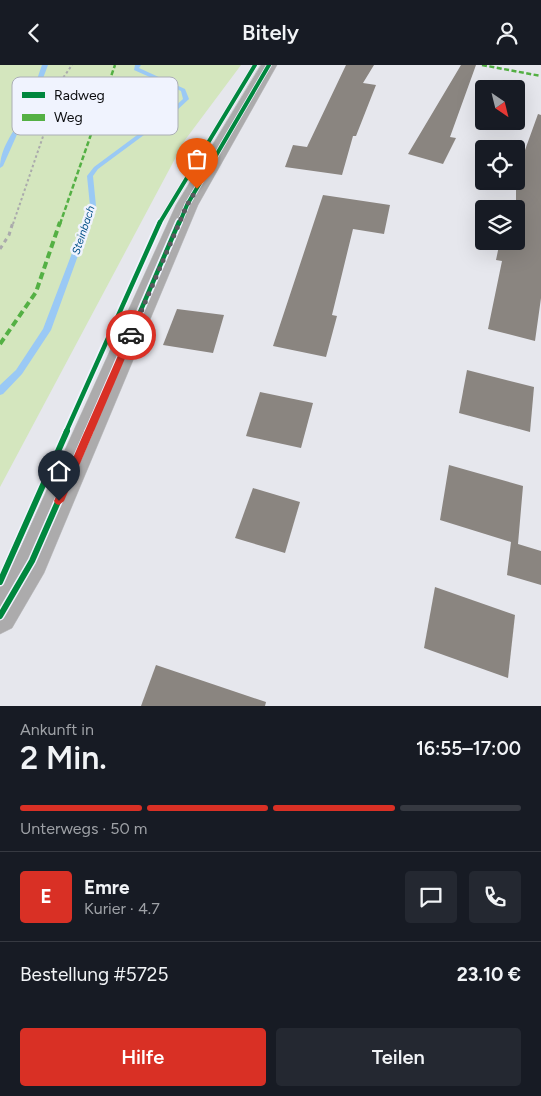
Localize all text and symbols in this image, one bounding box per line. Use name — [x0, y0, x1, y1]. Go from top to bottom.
icon: back — [20, 19, 48, 47]
text: Bitely — [242, 19, 299, 46]
icon: person — [493, 19, 521, 47]
legend — [12, 77, 178, 135]
north arrow — [475, 80, 525, 130]
map controls — [475, 80, 525, 250]
text: Radweg — [54, 87, 105, 104]
text: Weg — [54, 109, 83, 126]
pin — [176, 138, 218, 189]
button: locate — [475, 140, 525, 190]
icon: bag — [183, 145, 211, 173]
button: layers — [475, 200, 525, 250]
water label: Steinbach — [69, 204, 97, 256]
courier — [106, 310, 156, 360]
icon: car — [117, 321, 145, 349]
pin — [38, 450, 80, 501]
icon: home — [45, 457, 73, 485]
text: Ankunft in — [20, 720, 94, 739]
text: 16:55–17:00 — [416, 737, 521, 760]
text: 2 Min. — [20, 739, 107, 777]
text: Unterwegs · 50 m — [20, 819, 147, 838]
button: chat — [405, 871, 457, 923]
button: phone — [469, 871, 521, 923]
text: Emre — [84, 876, 130, 899]
text: E — [40, 885, 52, 908]
text: Kurier · 4.7 — [84, 899, 160, 918]
text: Bestellung #5725 — [20, 963, 168, 986]
text: 23.10 € — [457, 963, 521, 986]
button: Hilfe — [20, 1028, 266, 1086]
button: Teilen — [276, 1028, 521, 1086]

